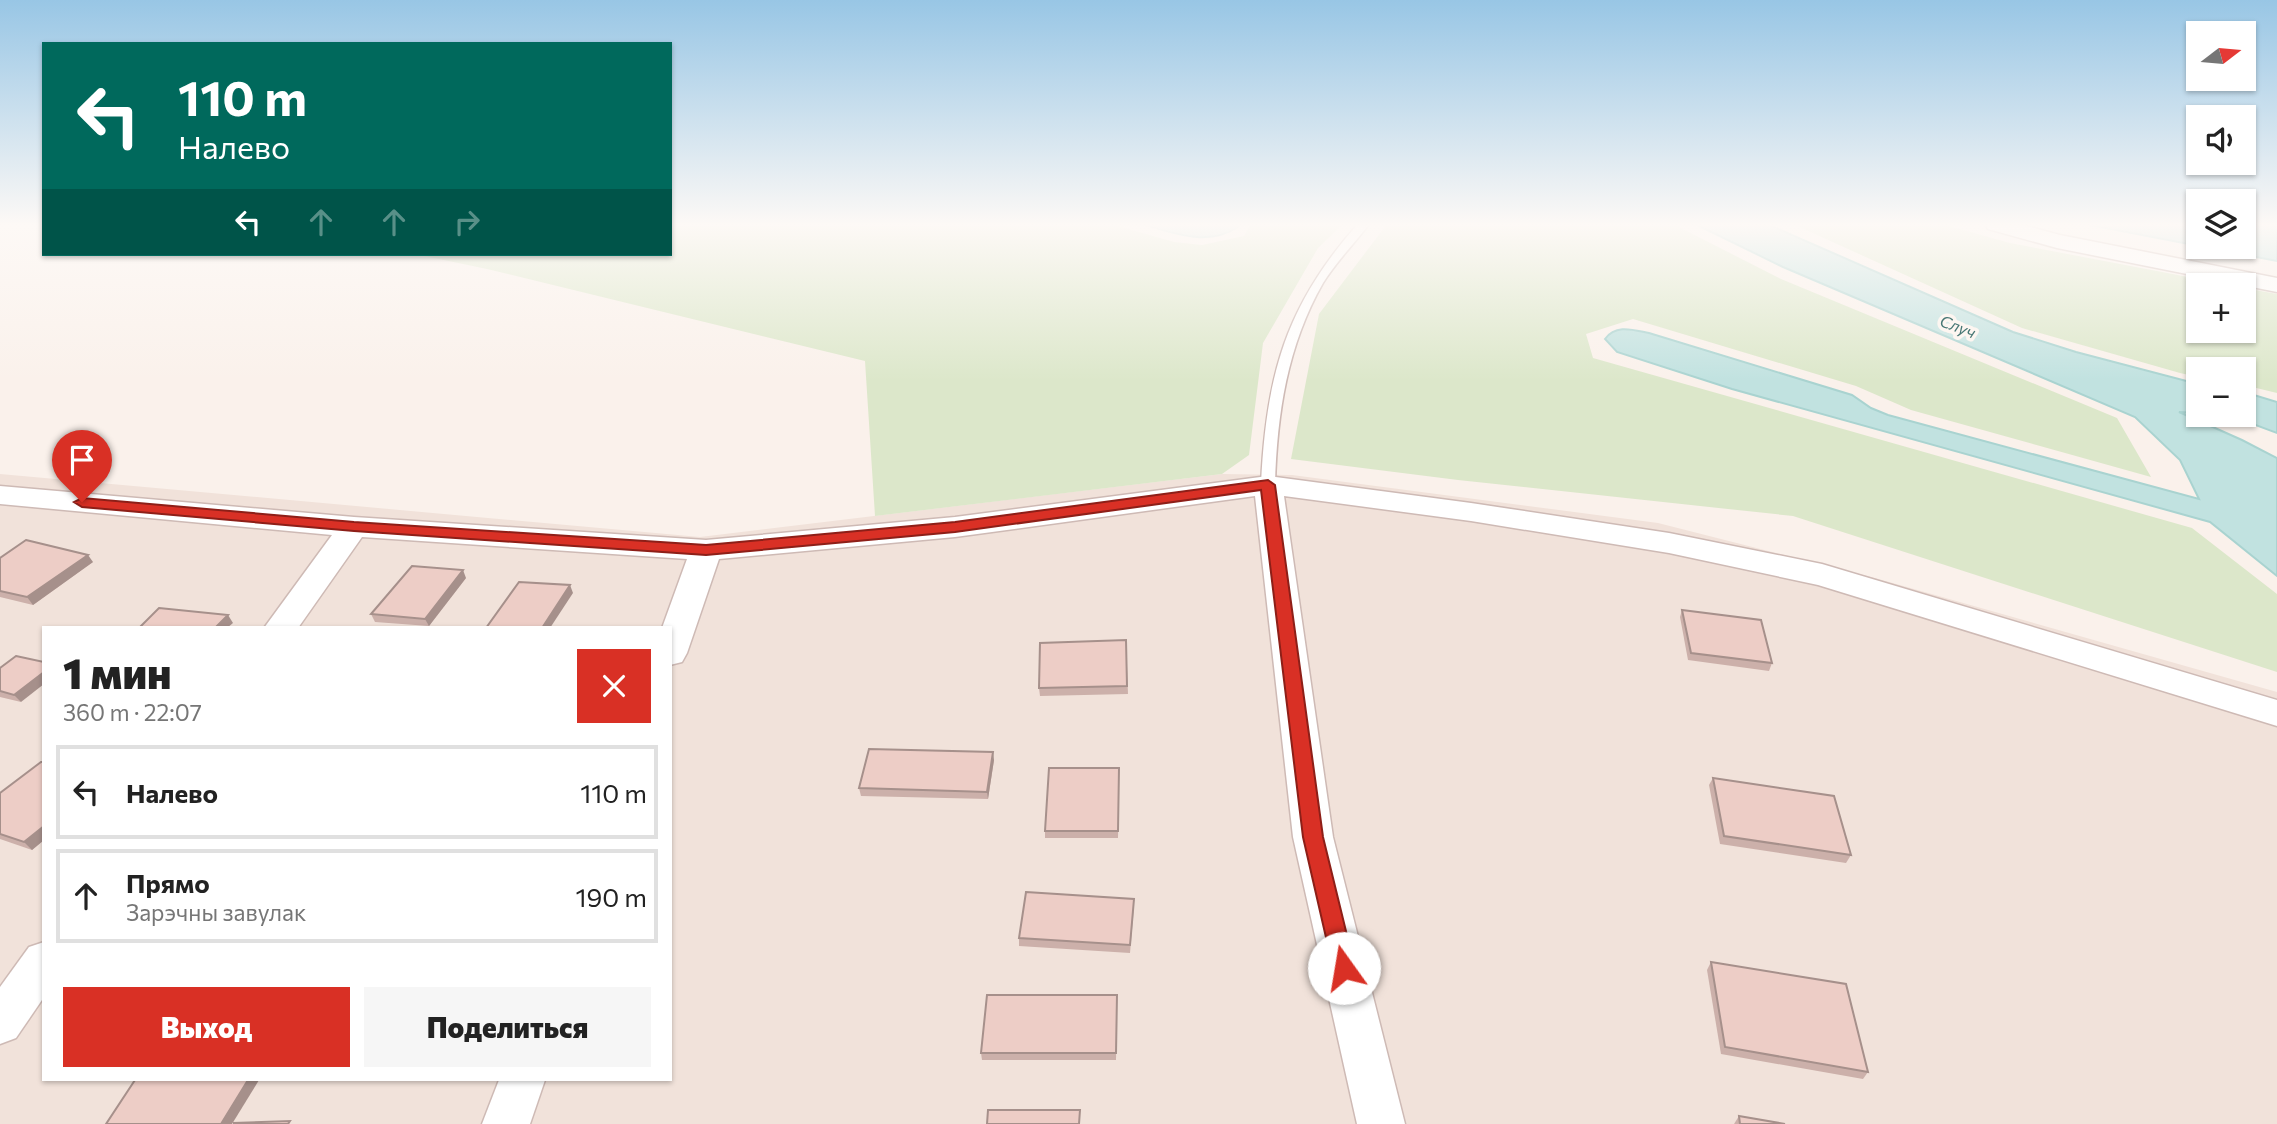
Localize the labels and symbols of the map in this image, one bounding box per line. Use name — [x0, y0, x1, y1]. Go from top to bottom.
north arrow — [2186, 21, 2256, 91]
water label: Случ — [1937, 311, 1979, 342]
pin — [52, 430, 112, 502]
position arrow — [1307, 931, 1381, 1005]

